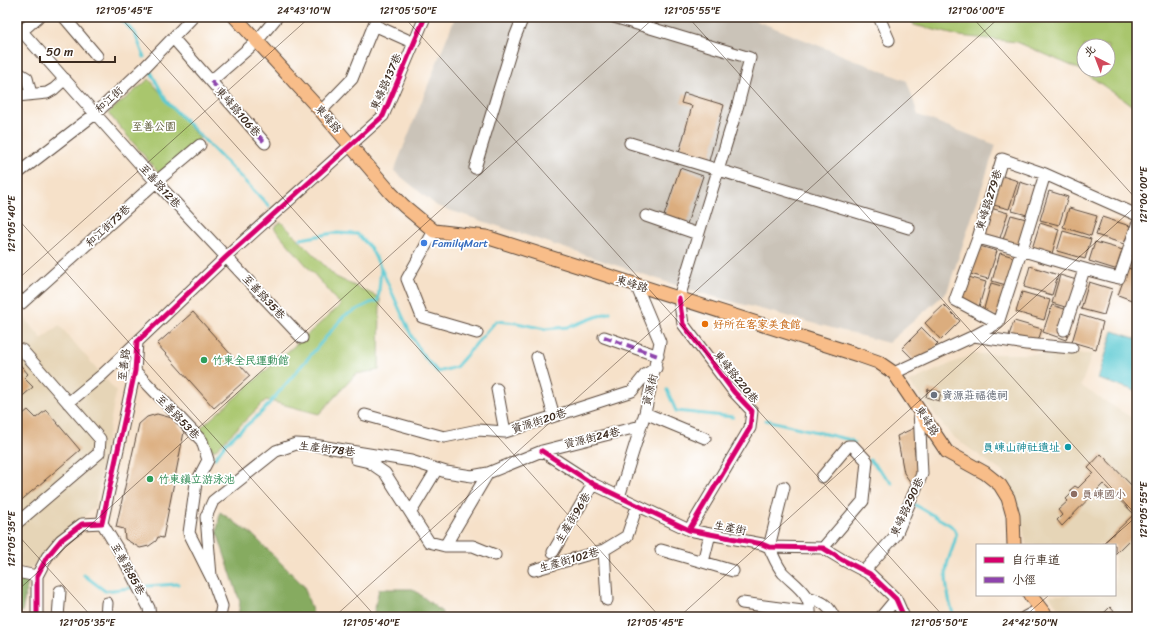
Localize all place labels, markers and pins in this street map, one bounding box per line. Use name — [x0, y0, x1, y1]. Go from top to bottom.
place label: FamilyMart — [432, 234, 488, 253]
marker: FamilyMart — [419, 238, 429, 248]
place label: 好所在客家美食館 — [713, 315, 801, 334]
marker: 好所在客家美食館 — [700, 319, 710, 329]
place label: 竹東全民運動館 — [212, 351, 289, 370]
marker: 竹東全民運動館 — [199, 355, 209, 365]
place label: 資源莊福德祠 — [942, 386, 1008, 405]
marker: 資源莊福德祠 — [929, 390, 939, 400]
place label: 員崠山神社遺址 — [983, 438, 1060, 457]
marker: 員崠山神社遺址 — [1063, 442, 1073, 452]
place label: 竹東鎮立游泳池 — [158, 470, 235, 489]
marker: 竹東鎮立游泳池 — [145, 474, 155, 484]
place label: 員崠國小 — [1082, 485, 1126, 504]
marker: 員崠國小 — [1069, 489, 1079, 499]

